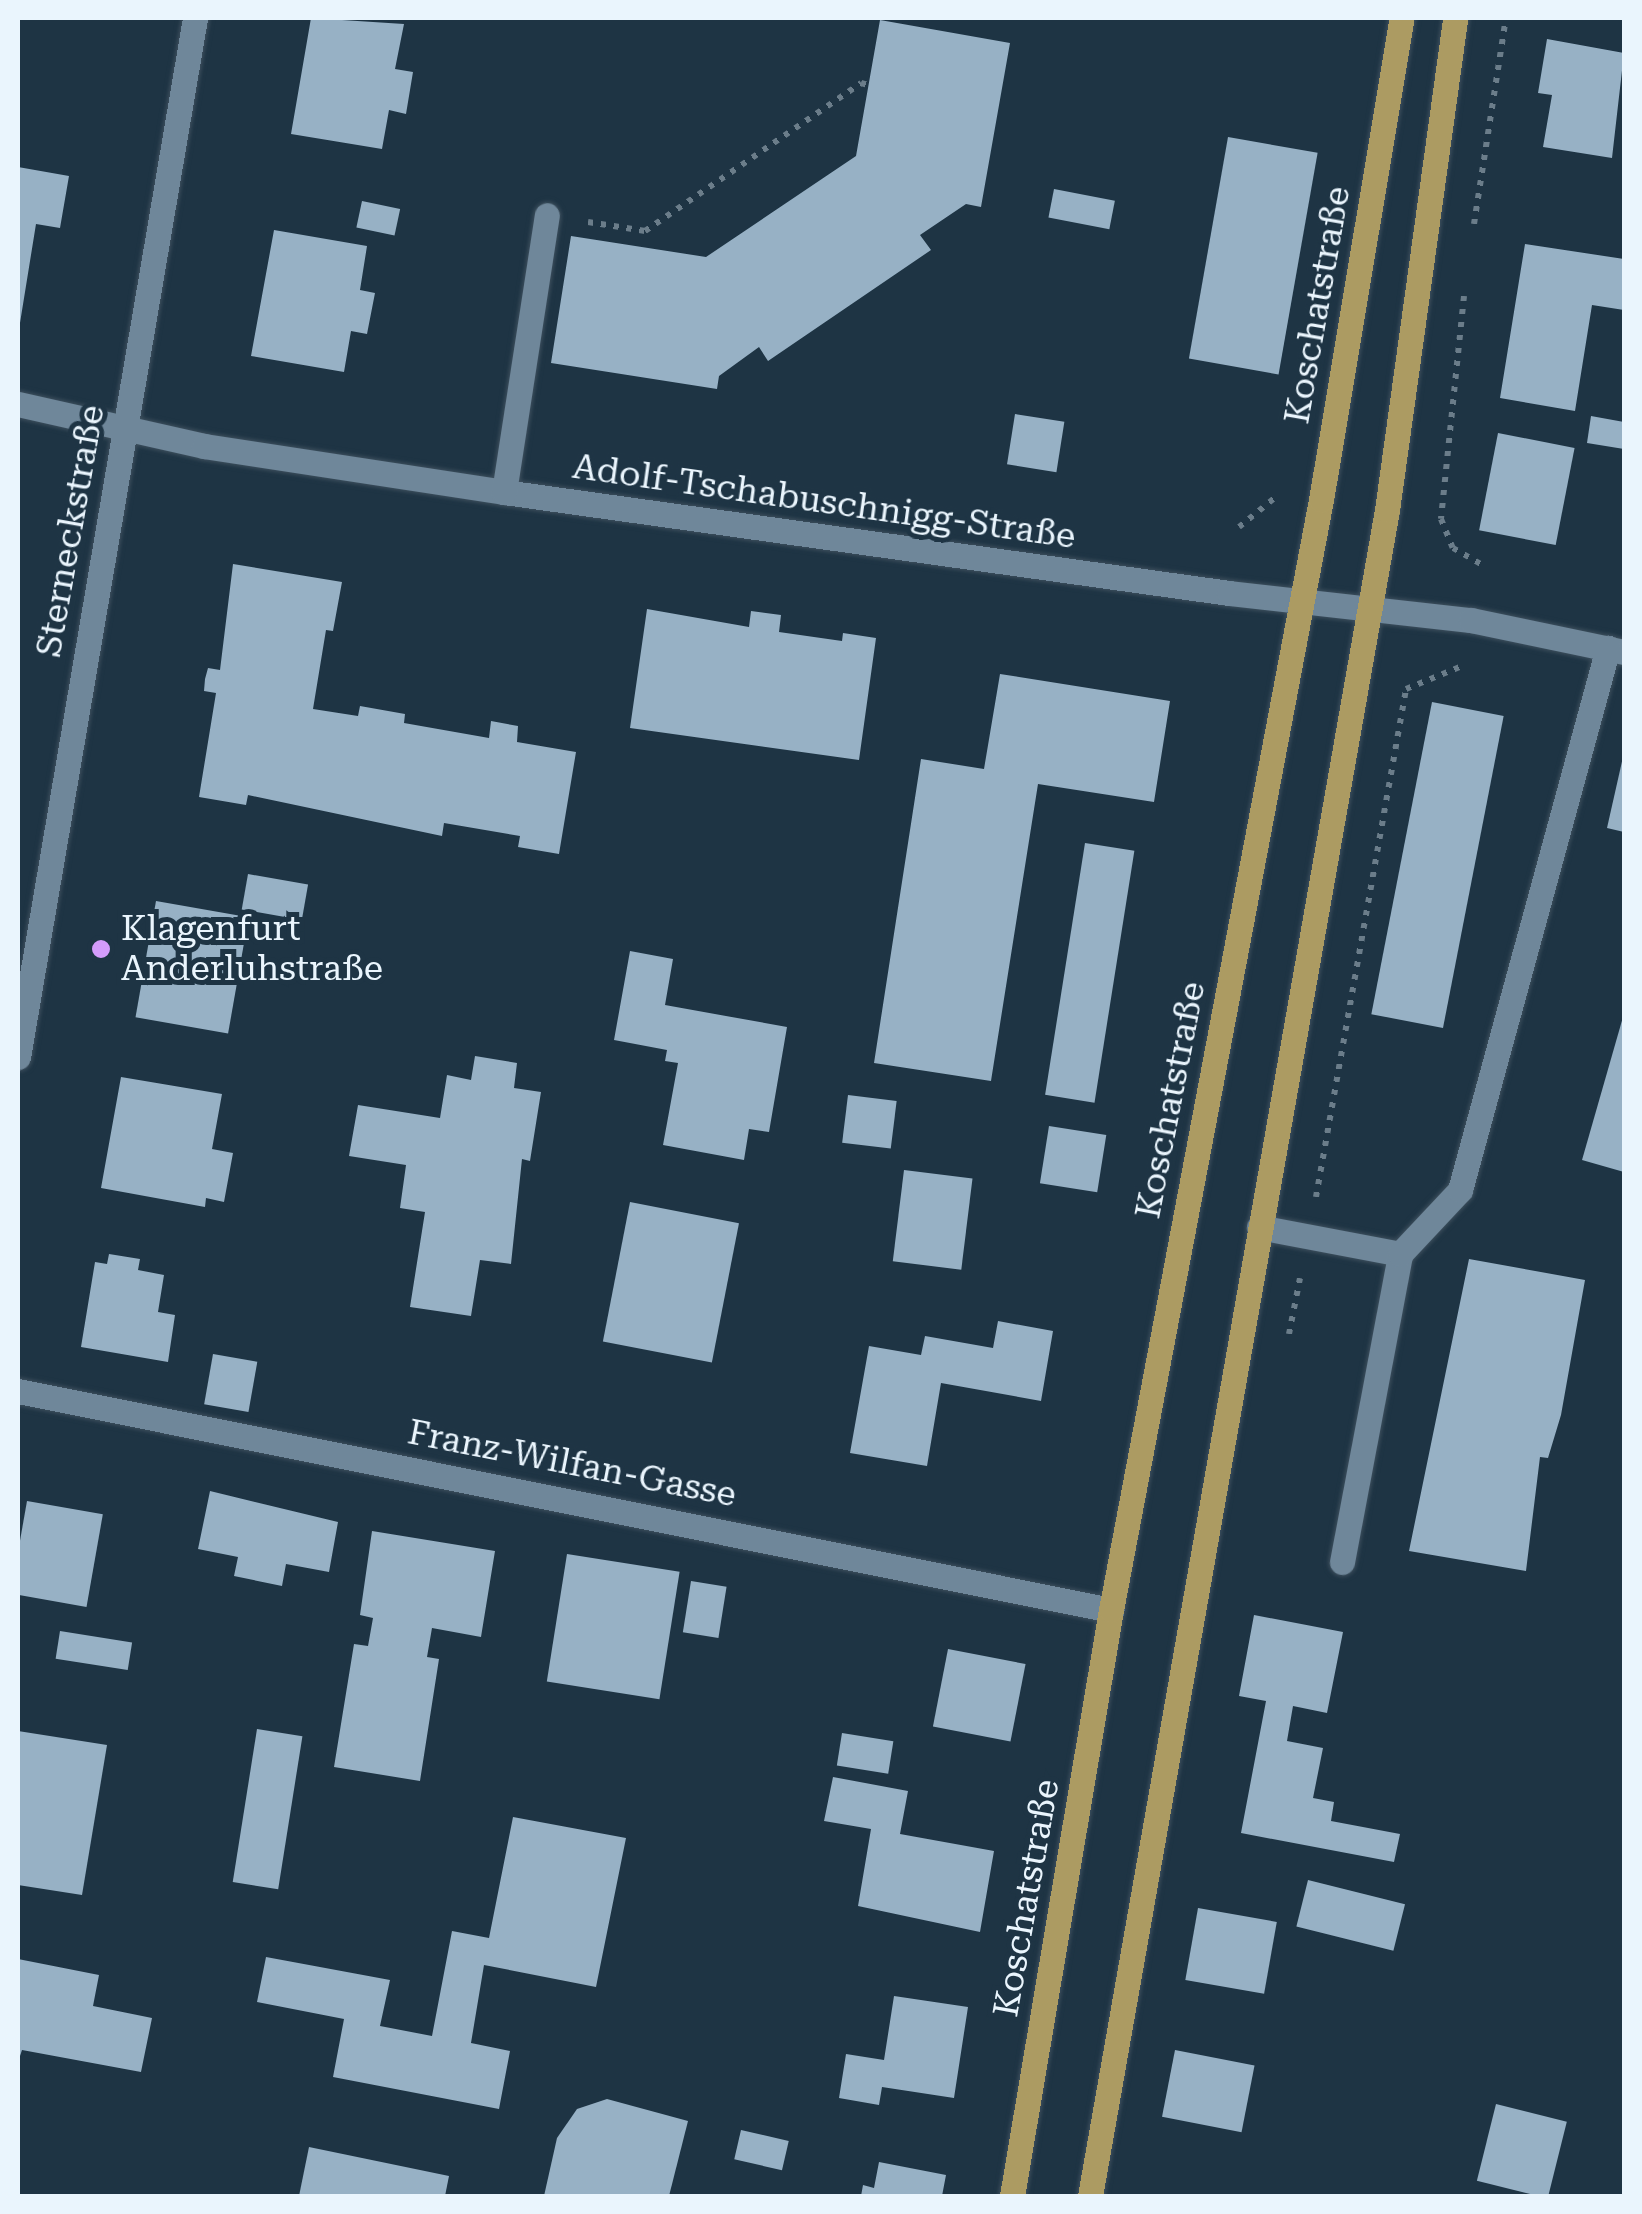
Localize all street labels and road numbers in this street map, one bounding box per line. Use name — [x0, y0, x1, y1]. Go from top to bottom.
street label: Koschatstraße — [1276, 183, 1360, 427]
street label: Sterneckstraße — [28, 402, 114, 660]
street label: Adolf-Tschabuschnigg-Straße — [570, 446, 1078, 558]
street label: Koschatstraße — [1127, 978, 1215, 1222]
street label: Franz-Wilfan-Gasse — [404, 1412, 740, 1516]
street label: Koschatstraße — [985, 1776, 1069, 2020]

